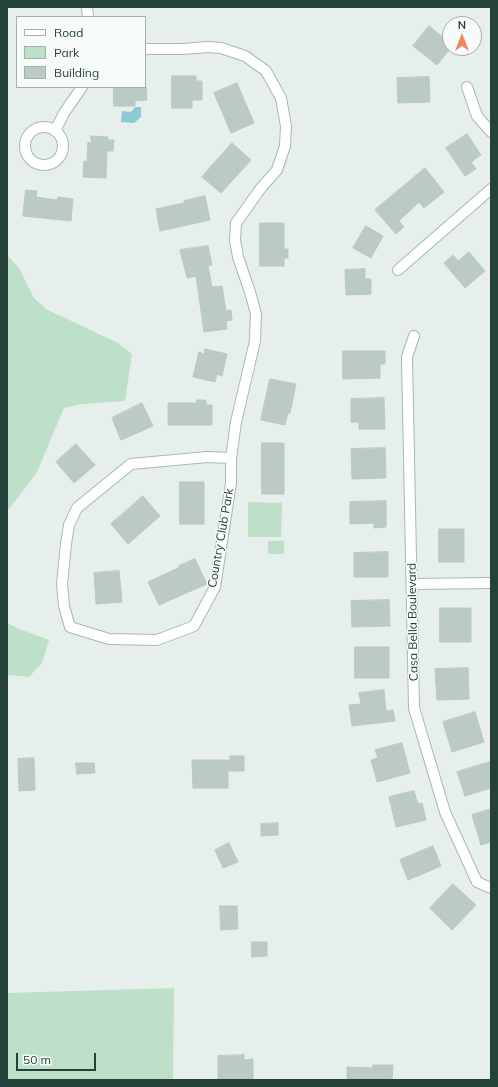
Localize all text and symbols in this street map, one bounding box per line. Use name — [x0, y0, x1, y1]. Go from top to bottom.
legend — [16, 16, 146, 88]
north arrow — [442, 16, 482, 56]
text: N — [458, 18, 466, 32]
text: Road — [54, 25, 83, 40]
text: Park — [54, 45, 79, 60]
text: Building — [54, 65, 99, 80]
street label: Country Club Park — [205, 487, 237, 589]
street label: Casa Bella Boulevard — [405, 563, 421, 681]
scale bar — [18, 1045, 98, 1071]
text: 50 m — [23, 1052, 51, 1067]

